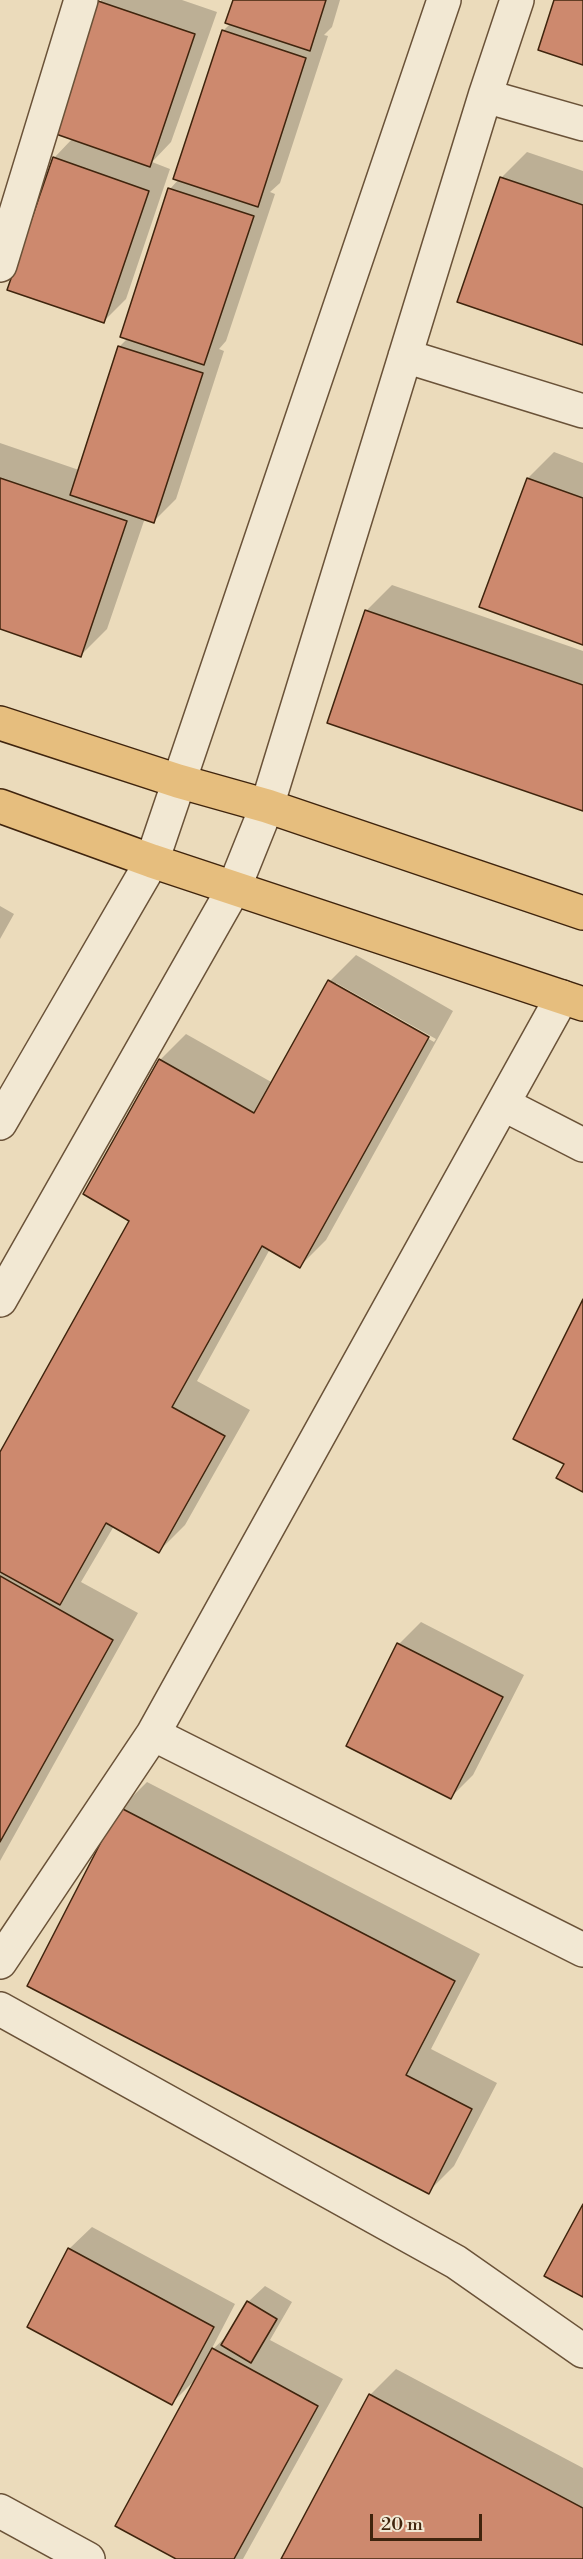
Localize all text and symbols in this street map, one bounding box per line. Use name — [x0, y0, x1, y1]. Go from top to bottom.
scale bar — [373, 2502, 486, 2540]
text: 20 m — [381, 2513, 423, 2536]

